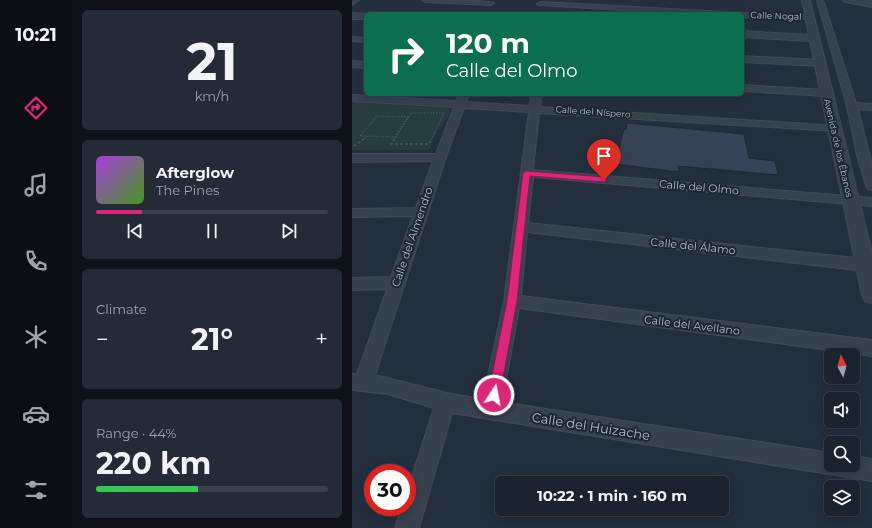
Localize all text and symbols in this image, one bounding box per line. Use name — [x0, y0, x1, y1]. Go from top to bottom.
street label: Calle Nogal — [750, 9, 802, 22]
text: 10:21 — [15, 24, 57, 46]
text: 120 m — [446, 26, 530, 60]
icon: right — [380, 28, 432, 80]
text: 21 — [186, 30, 238, 93]
text: Calle del Olmo — [446, 60, 577, 82]
text: km/h — [195, 88, 229, 104]
icon: directions — [22, 94, 50, 122]
street label: Avenida de los Ébanos — [822, 97, 855, 199]
street label: Calle del Níspero — [555, 103, 631, 120]
pin — [587, 139, 621, 180]
icon: arrive — [593, 145, 615, 167]
text: Afterglow — [156, 163, 234, 182]
icon: music — [22, 171, 50, 199]
street label: Calle del Olmo — [658, 177, 740, 197]
text: The Pines — [156, 182, 219, 198]
street label: Calle del Almendro — [388, 185, 436, 289]
icon: previous — [124, 220, 146, 242]
icon: pause — [201, 220, 223, 242]
icon: next — [278, 220, 300, 242]
street label: Calle del Álamo — [650, 235, 736, 257]
icon: phone — [22, 247, 50, 275]
text: Climate — [96, 301, 147, 317]
street label: Calle del Avellano — [643, 312, 741, 338]
text: 21° — [191, 321, 233, 358]
icon: climate — [22, 323, 50, 351]
text: − — [96, 326, 109, 353]
text: + — [315, 326, 328, 353]
north arrow — [824, 348, 860, 384]
map controls — [824, 348, 860, 516]
position arrow — [473, 374, 515, 416]
button: sound — [824, 392, 860, 428]
icon: car — [22, 400, 50, 428]
street label: Calle del Huizache — [531, 409, 651, 443]
text: Range · 44% — [96, 425, 176, 441]
button: search — [824, 436, 860, 472]
text: 220 km — [96, 445, 211, 482]
speed limit sign: 30 — [364, 464, 416, 516]
icon: filters — [22, 476, 50, 504]
button: layers — [824, 480, 860, 516]
text: 10:22 · 1 min · 160 m — [537, 486, 687, 505]

